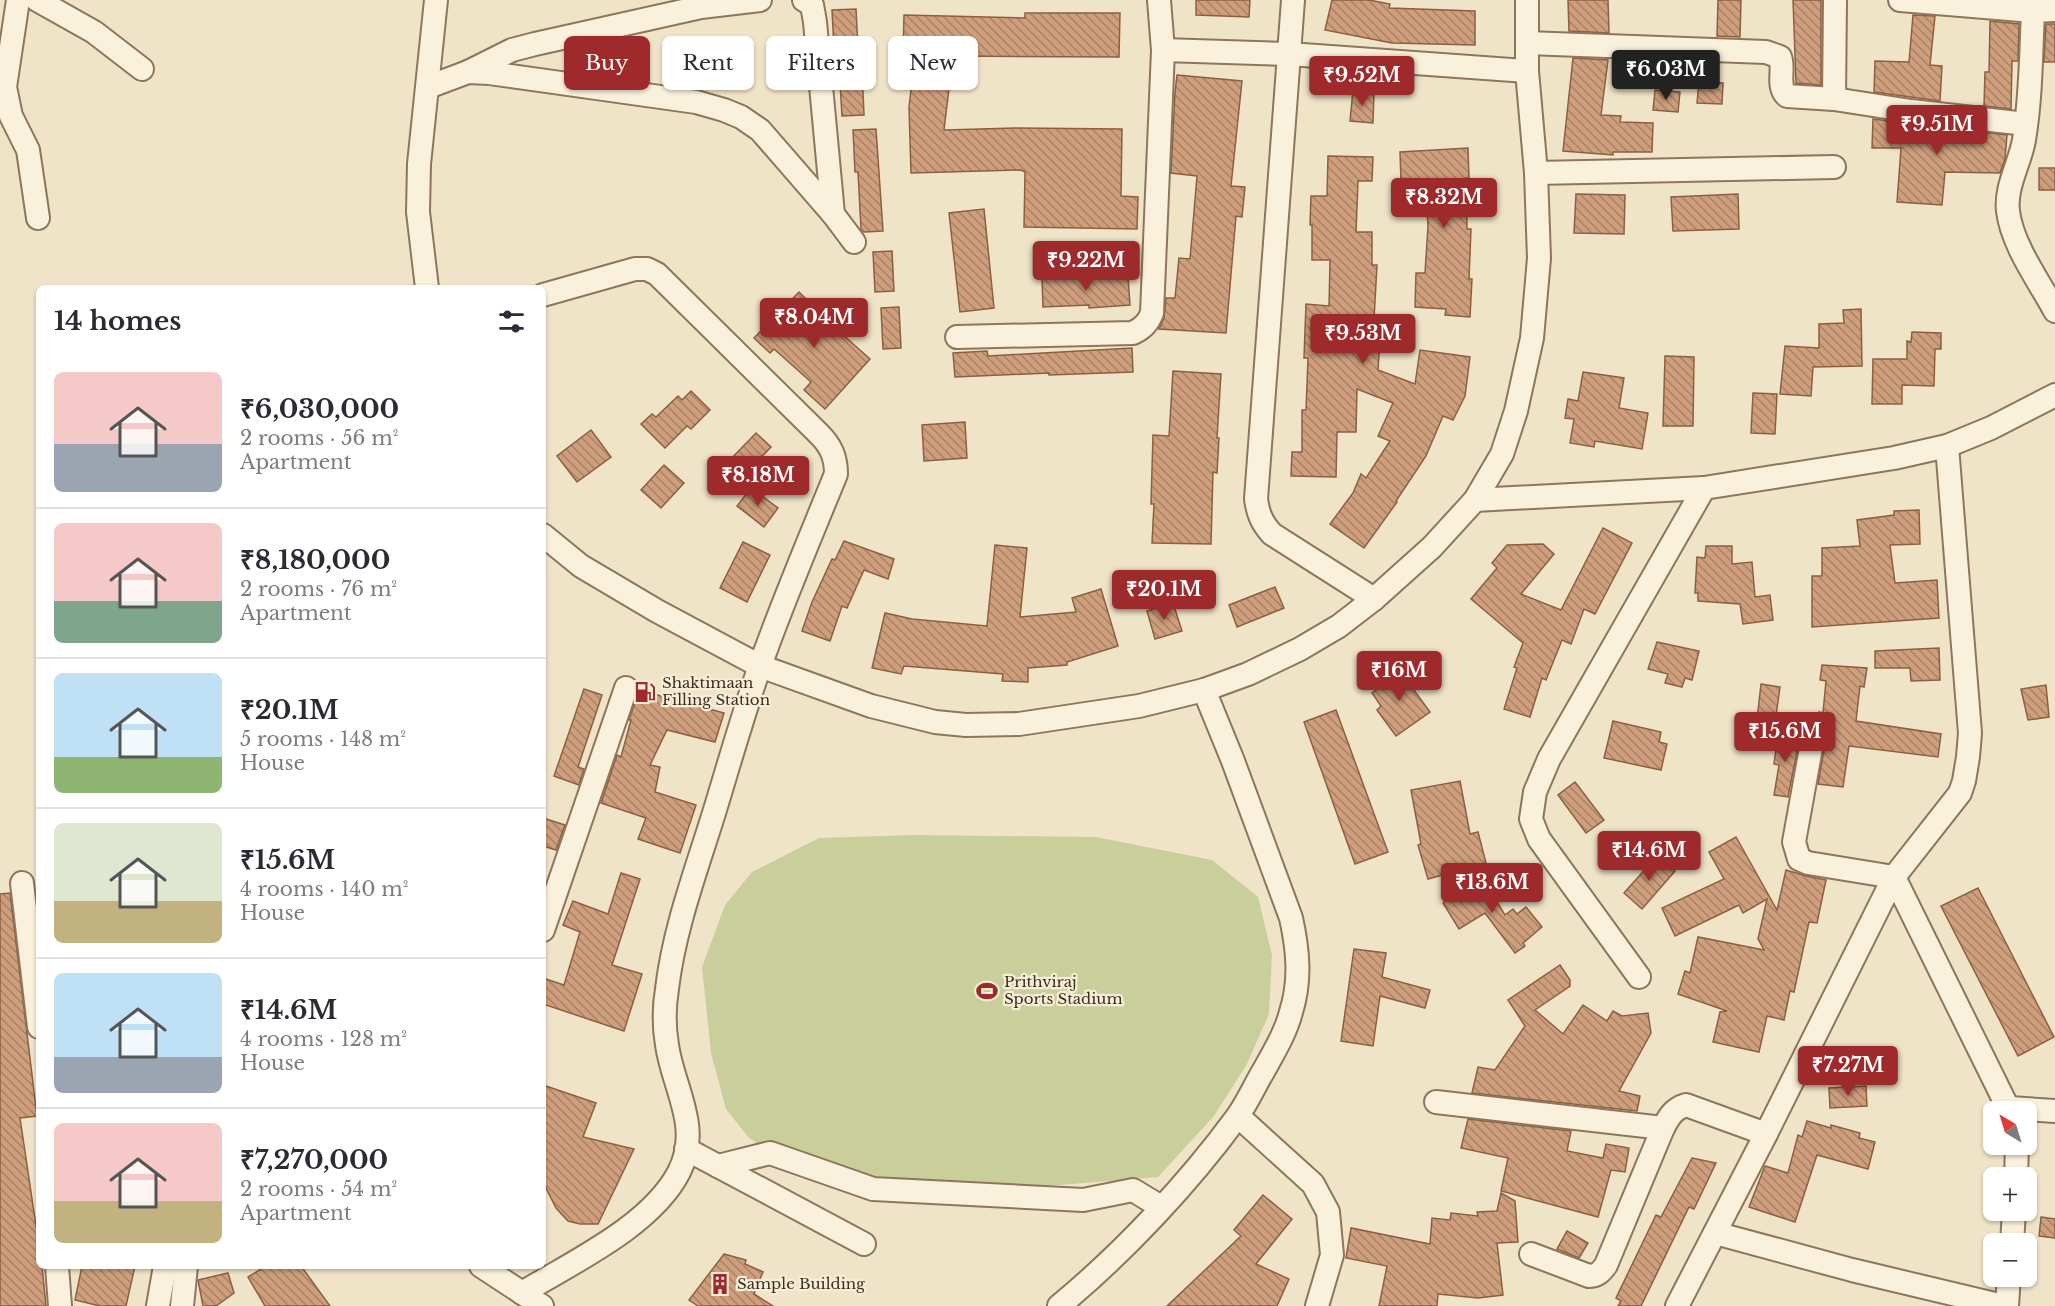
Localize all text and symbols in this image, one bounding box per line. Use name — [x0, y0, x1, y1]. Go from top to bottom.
chip: Buy — [564, 36, 650, 90]
chip: Rent — [662, 36, 754, 90]
chip: Filters — [766, 36, 876, 90]
chip: New — [888, 36, 978, 90]
pin: ₹6.03M — [1617, 50, 1715, 101]
pin: ₹9.52M — [1313, 56, 1411, 107]
text: ₹6.03M — [1626, 57, 1706, 81]
text: ₹9.52M — [1323, 63, 1401, 87]
pin: ₹9.51M — [1888, 105, 1986, 156]
text: ₹9.51M — [1900, 112, 1974, 136]
pin: ₹8.32M — [1395, 178, 1493, 229]
text: ₹8.32M — [1405, 185, 1483, 209]
pin: ₹9.22M — [1037, 241, 1135, 292]
text: ₹9.22M — [1047, 248, 1125, 272]
pin: ₹8.04M — [765, 298, 863, 349]
text: 14 homes — [54, 305, 181, 337]
icon: filters — [495, 305, 528, 338]
text: ₹8.04M — [774, 305, 854, 329]
pin: ₹9.53M — [1314, 314, 1412, 365]
text: ₹9.53M — [1324, 321, 1402, 345]
text: ₹6,030,000 — [240, 393, 399, 425]
icon: home — [102, 396, 174, 468]
text: 2 rooms · 56 m² — [240, 426, 398, 450]
text: Apartment — [240, 450, 351, 474]
pin: ₹8.18M — [709, 456, 807, 507]
text: ₹8.18M — [721, 463, 795, 487]
text: ₹8,180,000 — [240, 544, 390, 576]
icon: home — [102, 547, 174, 619]
pin: ₹20.1M — [1115, 570, 1213, 621]
text: 2 rooms · 76 m² — [240, 577, 397, 601]
text: ₹20.1M — [1126, 577, 1202, 601]
text: Apartment — [240, 601, 351, 625]
pin: ₹16M — [1363, 651, 1435, 702]
text: ₹16M — [1371, 658, 1427, 682]
place label: Shaktimaan Filling Station — [662, 673, 770, 709]
fuel station icon: Shaktimaan Filling Station — [633, 680, 657, 704]
text: ₹20.1M — [240, 694, 339, 726]
icon: home — [102, 697, 174, 769]
pin: ₹15.6M — [1736, 712, 1834, 763]
text: ₹15.6M — [1748, 719, 1822, 743]
text: 5 rooms · 148 m² — [240, 727, 406, 751]
text: House — [240, 751, 305, 775]
pin: ₹14.6M — [1600, 831, 1698, 882]
text: ₹14.6M — [1612, 838, 1686, 862]
text: ₹15.6M — [240, 844, 335, 876]
icon: home — [102, 847, 174, 919]
pin: ₹13.6M — [1443, 863, 1541, 914]
text: ₹13.6M — [1455, 870, 1529, 894]
text: 4 rooms · 140 m² — [240, 877, 408, 901]
text: House — [240, 901, 305, 925]
place label: Prithviraj Sports Stadium — [1004, 972, 1123, 1008]
sports icon: Prithviraj Sports Stadium — [975, 979, 999, 1003]
text: ₹14.6M — [240, 994, 337, 1026]
icon: home — [102, 997, 174, 1069]
text: 4 rooms · 128 m² — [240, 1027, 407, 1051]
pin: ₹7.27M — [1799, 1046, 1897, 1097]
text: House — [240, 1051, 305, 1075]
text: ₹7.27M — [1812, 1053, 1884, 1077]
north arrow — [1983, 1101, 2037, 1155]
map controls — [1983, 1101, 2037, 1287]
text: ₹7,270,000 — [240, 1144, 388, 1176]
icon: home — [102, 1147, 174, 1219]
button: + — [1983, 1167, 2037, 1221]
text: 2 rooms · 54 m² — [240, 1177, 397, 1201]
text: Apartment — [240, 1201, 351, 1225]
button: − — [1983, 1233, 2037, 1287]
building icon: Sample Building — [708, 1272, 732, 1296]
place label: Sample Building — [737, 1274, 866, 1293]

